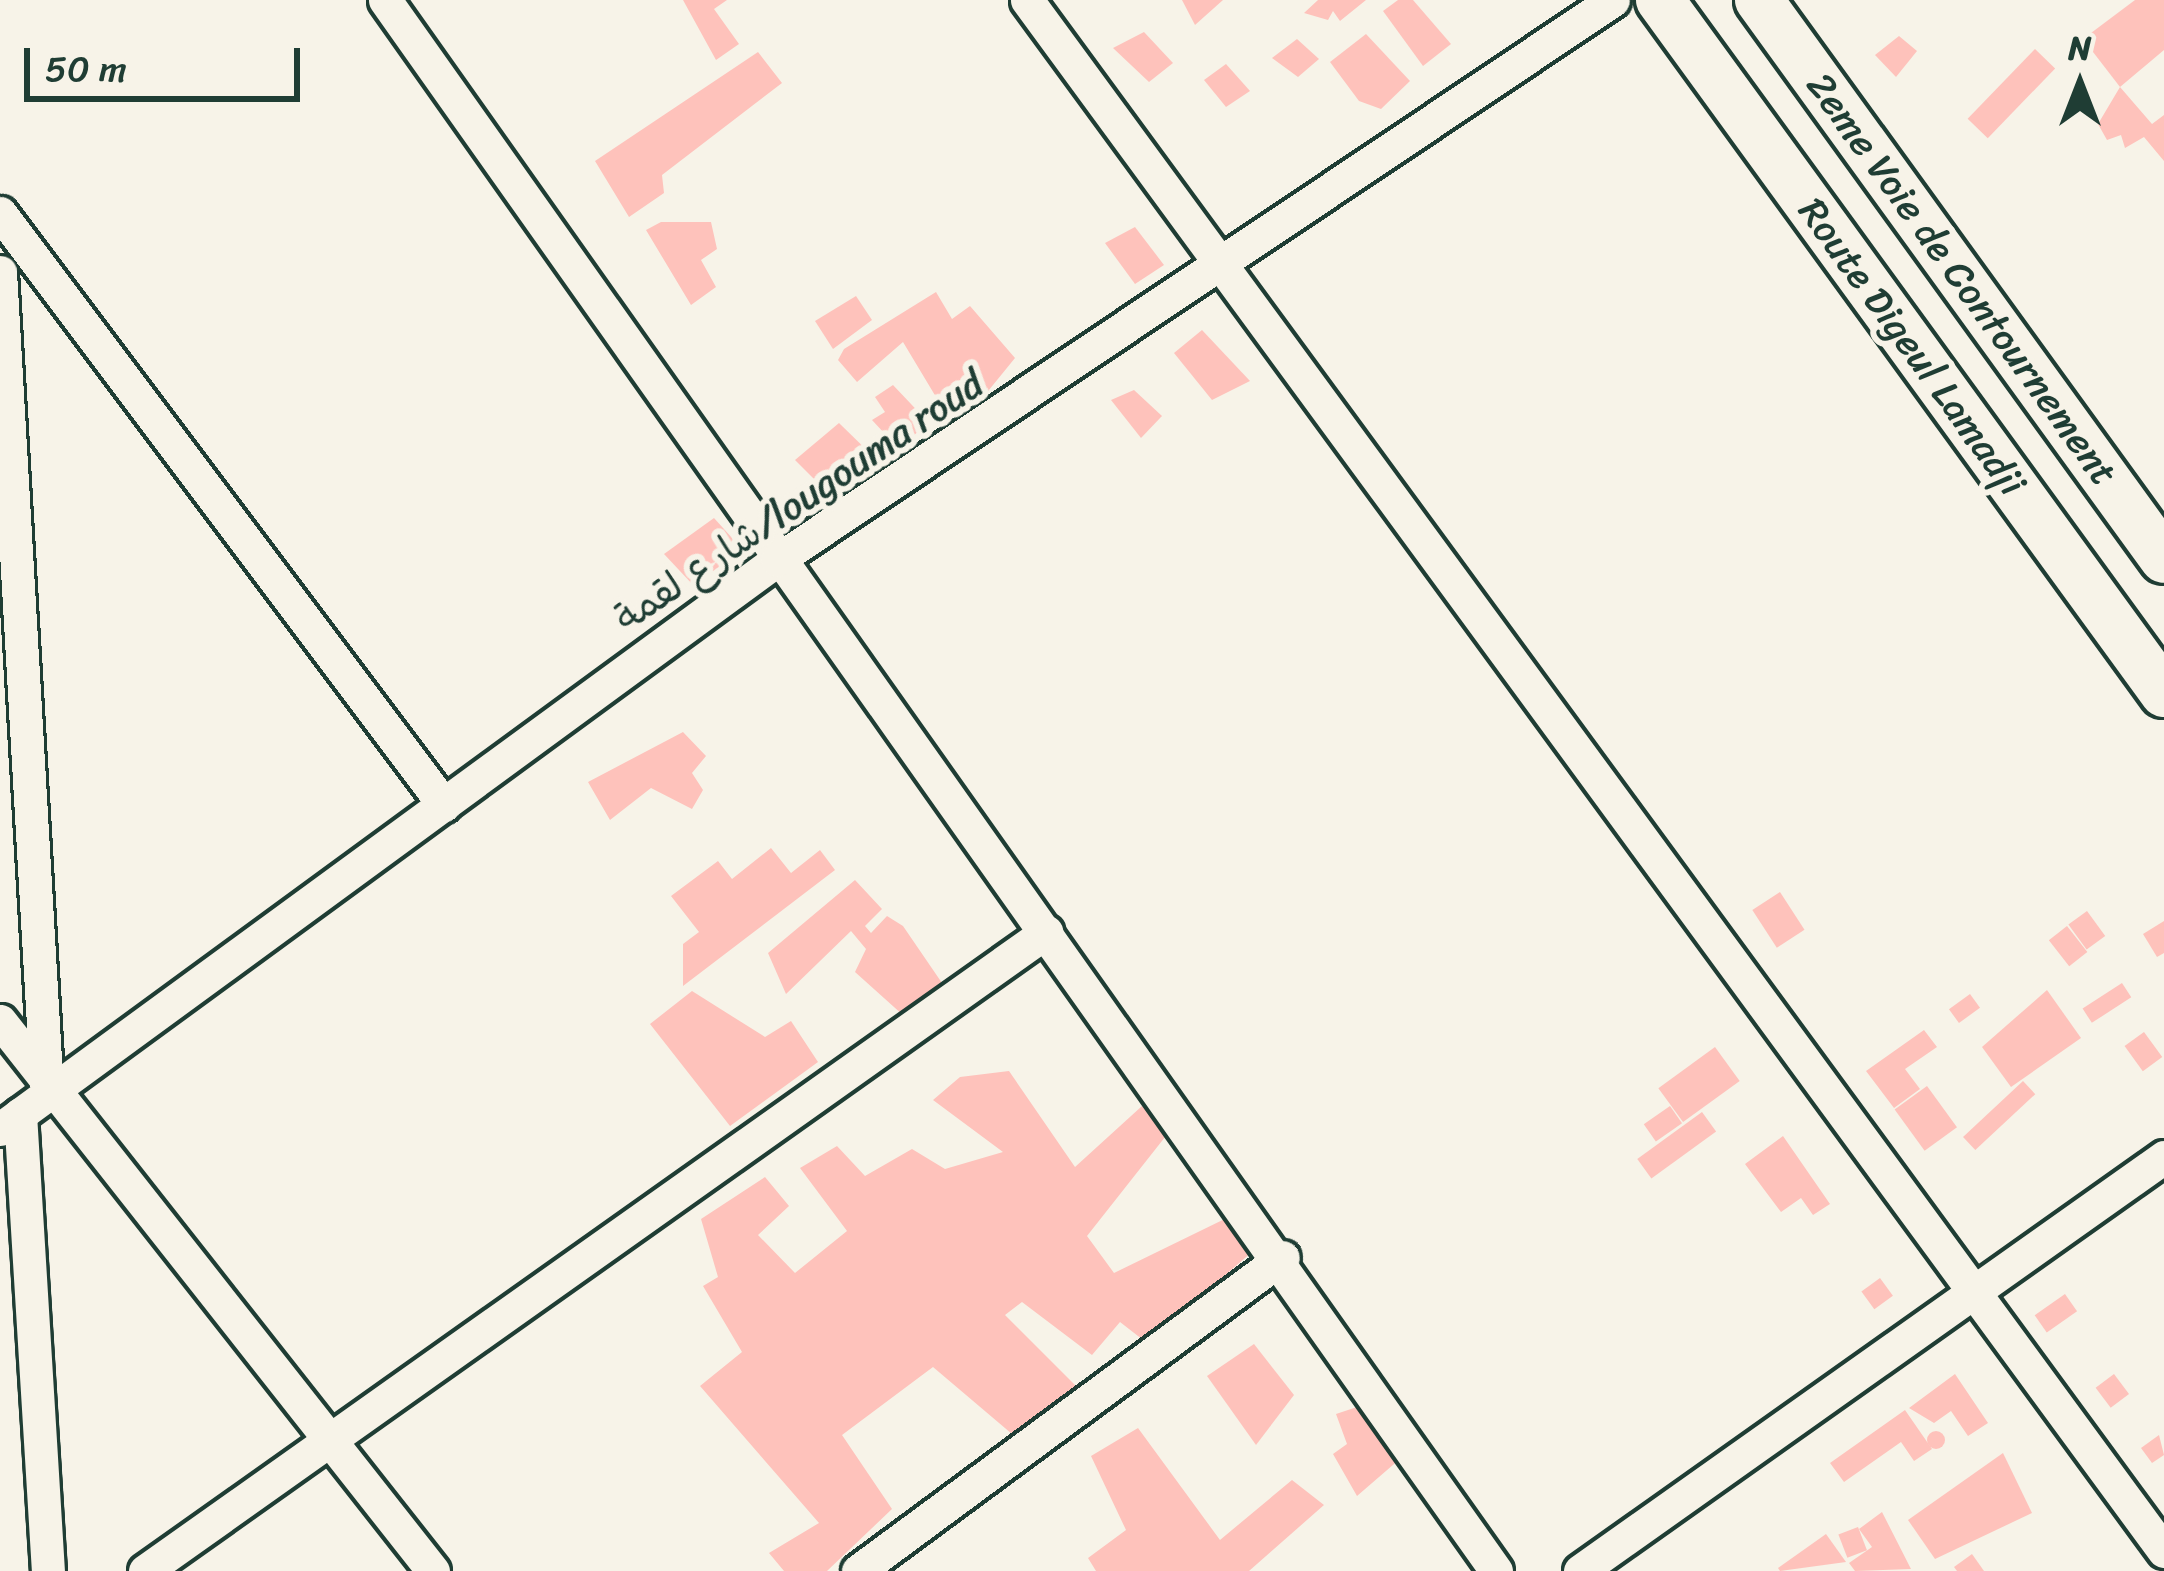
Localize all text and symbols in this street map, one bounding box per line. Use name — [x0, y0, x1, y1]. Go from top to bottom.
text: N — [2069, 19, 2091, 77]
scale bar — [30, 24, 306, 98]
north arrow — [2020, 24, 2140, 144]
text: 50 m — [45, 37, 127, 101]
street label: 2eme Voie de Contournement — [1796, 63, 2128, 495]
street label: Route Digeul Lamadji — [1788, 189, 2036, 505]
street label: شارع لقمة/lougouma roud — [605, 360, 993, 642]

